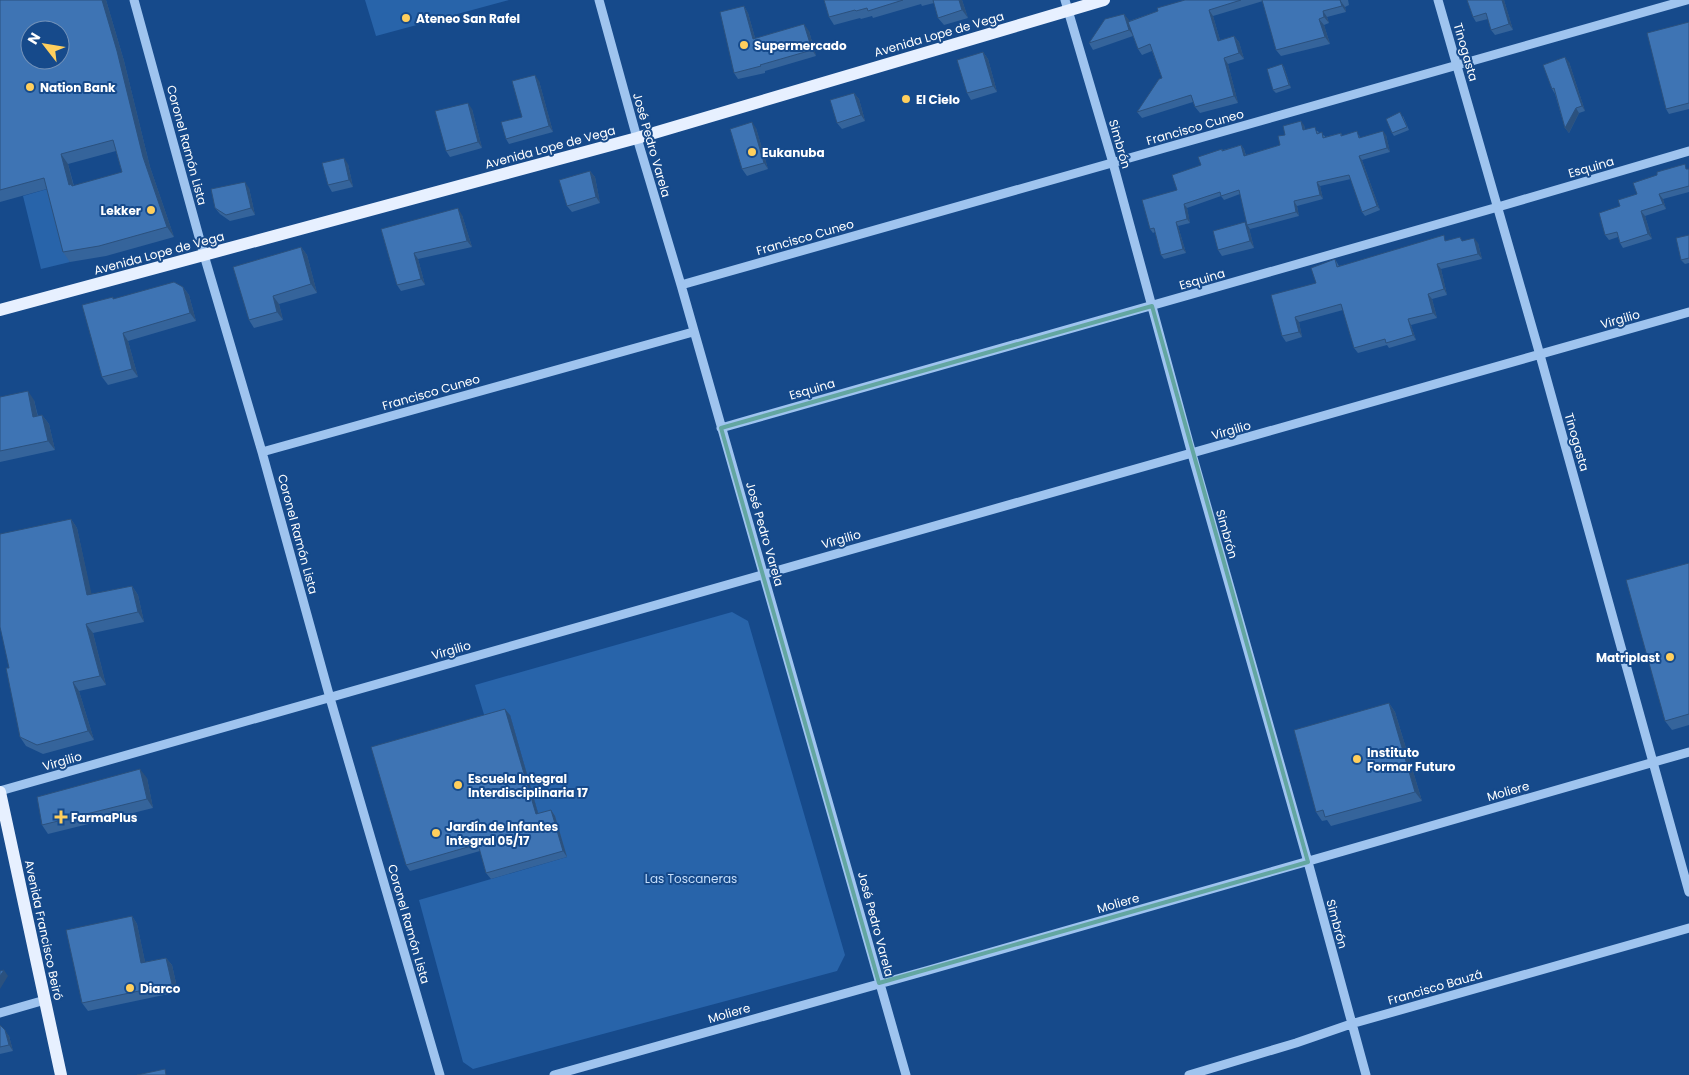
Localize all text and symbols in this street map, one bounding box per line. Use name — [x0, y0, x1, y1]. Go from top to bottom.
street label: Avenida Lope de Vega — [872, 7, 1006, 61]
place label: Ateneo San Rafel — [416, 10, 520, 27]
marker: Ateneo San Rafel — [400, 12, 412, 24]
north arrow — [20, 20, 70, 70]
street label: Tinogasta — [1450, 21, 1482, 83]
text: N — [23, 29, 45, 48]
place label: Supermercado — [754, 37, 847, 54]
marker: Supermercado — [738, 39, 750, 51]
place label: Nation Bank — [40, 79, 116, 96]
marker: Nation Bank — [24, 81, 36, 93]
street label: Coronel Ramón Lista — [163, 83, 211, 207]
street label: José Pedro Varela — [629, 91, 675, 199]
place label: El Cielo — [916, 91, 960, 108]
marker: El Cielo — [900, 93, 912, 105]
street label: Francisco Cuneo — [1144, 105, 1246, 149]
street label: Simbrón — [1105, 117, 1135, 171]
street label: Avenida Lope de Vega — [483, 121, 617, 173]
place label: Eukanuba — [762, 144, 825, 161]
marker: Eukanuba — [746, 146, 758, 158]
street label: Esquina — [1566, 152, 1616, 182]
place label: Lekker — [101, 202, 141, 219]
marker: Lekker — [145, 204, 157, 216]
street label: Francisco Cuneo — [754, 215, 856, 259]
street label: Avenida Lope de Vega — [92, 227, 226, 279]
street label: Esquina — [1177, 264, 1227, 294]
street label: Virgilio — [1598, 305, 1642, 333]
street label: Francisco Cuneo — [380, 370, 482, 414]
street label: Esquina — [787, 374, 837, 404]
street label: Tinogasta — [1561, 411, 1593, 473]
street label: Virgilio — [1209, 416, 1253, 444]
street label: Coronel Ramón Lista — [274, 472, 322, 596]
street label: José Pedro Varela — [742, 480, 788, 588]
street label: Simbrón — [1212, 507, 1242, 561]
street label: Virgilio — [819, 525, 863, 553]
street label: Virgilio — [429, 636, 473, 664]
place label: Matriplast — [1596, 649, 1660, 666]
marker: Matriplast — [1664, 651, 1676, 663]
place label: Instituto Formar Futuro — [1367, 744, 1456, 775]
street label: Virgilio — [40, 747, 84, 775]
marker: Instituto Formar Futuro — [1351, 753, 1363, 765]
place label: Escuela Integral Interdisciplinaria 17 — [468, 770, 589, 801]
street label: Moliere — [1485, 777, 1531, 805]
marker: Escuela Integral Interdisciplinaria 17 — [452, 779, 464, 791]
place label: FarmaPlus — [71, 809, 138, 826]
marker: FarmaPlus — [55, 811, 67, 823]
place label: Jardín de Infantes Integral 05/17 — [446, 818, 558, 849]
marker: Jardín de Infantes Integral 05/17 — [430, 827, 442, 839]
street label: Avenida Francisco Beiró — [21, 858, 67, 1002]
street label: Coronel Ramón Lista — [384, 862, 434, 986]
park label: Las Toscaneras — [645, 870, 737, 887]
street label: José Pedro Varela — [854, 870, 898, 978]
street label: Moliere — [1095, 889, 1141, 917]
street label: Simbrón — [1322, 898, 1352, 950]
street label: Francisco Bauzá — [1386, 965, 1484, 1009]
place label: Diarco — [140, 980, 181, 997]
marker: Diarco — [124, 982, 136, 994]
street label: Moliere — [706, 999, 752, 1027]

